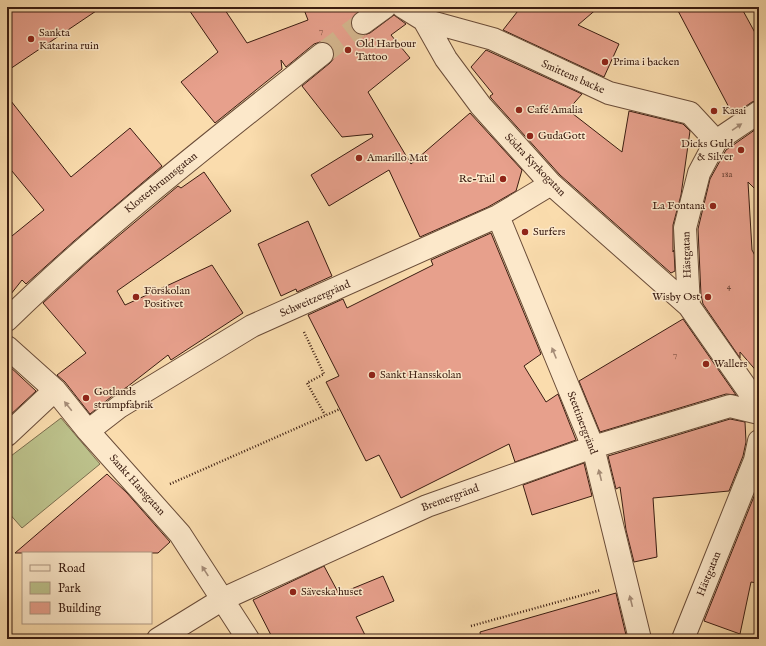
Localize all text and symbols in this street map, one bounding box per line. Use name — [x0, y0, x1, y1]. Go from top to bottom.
house number: 7 — [319, 25, 323, 36]
place label: Sankta Katarina ruin — [39, 26, 99, 53]
marker: Sankta Katarina ruin — [26, 34, 36, 44]
place label: Old Harbour Tattoo — [356, 37, 416, 64]
marker: Old Harbour Tattoo — [343, 45, 353, 55]
place label: Prima i backen — [613, 55, 680, 69]
street label: Smittens backe — [539, 57, 607, 97]
marker: Prima i backen — [600, 57, 610, 67]
place label: Café Amalia — [527, 103, 583, 117]
place label: Kasai — [722, 104, 746, 118]
marker: Café Amalia — [514, 105, 524, 115]
marker: Kasai — [709, 106, 719, 116]
one-way arrow — [732, 123, 742, 131]
place label: GudaGott — [538, 129, 586, 143]
street label: Södra Kyrkogatan — [501, 131, 569, 200]
marker: GudaGott — [525, 131, 535, 141]
place label: Dicks Guld & Silver — [681, 137, 733, 164]
marker: Dicks Guld & Silver — [736, 145, 746, 155]
street label: Klosterbrunnsgatan — [122, 149, 200, 217]
place label: Amarillo Mat — [366, 151, 428, 165]
marker: Amarillo Mat — [354, 153, 364, 163]
house number: 18a — [722, 169, 732, 180]
place label: Re-Tail — [459, 172, 495, 186]
marker: Re-Tail — [498, 174, 508, 184]
place label: La Fontana — [652, 199, 705, 213]
marker: La Fontana — [708, 201, 718, 211]
place label: Surfers — [533, 225, 565, 239]
marker: Surfers — [520, 227, 530, 237]
street label: Hästgatan — [679, 231, 695, 279]
street label: Schweitzergränd — [278, 277, 353, 321]
house number: 4 — [727, 281, 732, 292]
place label: Förskolan Positivet — [144, 284, 190, 311]
place label: Wisby Ost — [652, 290, 700, 304]
marker: Förskolan Positivet — [131, 292, 141, 302]
marker: Wisby Ost — [703, 292, 713, 302]
one-way arrow — [551, 347, 557, 359]
house number: 7 — [673, 349, 677, 360]
place label: Wallers — [714, 357, 748, 371]
marker: Wallers — [701, 359, 711, 369]
place label: Sankt Hansskolan — [380, 368, 462, 382]
marker: Sankt Hansskolan — [367, 370, 377, 380]
place label: Gotlands strumpfabrik — [94, 385, 153, 412]
street label: Stettinergränd — [564, 389, 600, 457]
marker: Gotlands strumpfabrik — [81, 393, 91, 403]
one-way arrow — [64, 401, 73, 412]
street label: Sankt Hansgatan — [106, 452, 168, 519]
one-way arrow — [597, 469, 603, 481]
street label: Bremergränd — [419, 481, 481, 515]
street label: Hästgatan — [694, 549, 724, 598]
legend — [22, 552, 152, 624]
text: Road — [58, 561, 86, 576]
one-way arrow — [201, 565, 208, 577]
text: Park — [58, 581, 81, 596]
place label: Säveska huset — [301, 585, 362, 599]
marker: Säveska huset — [288, 587, 298, 597]
one-way arrow — [628, 595, 634, 607]
text: Building — [58, 601, 102, 616]

